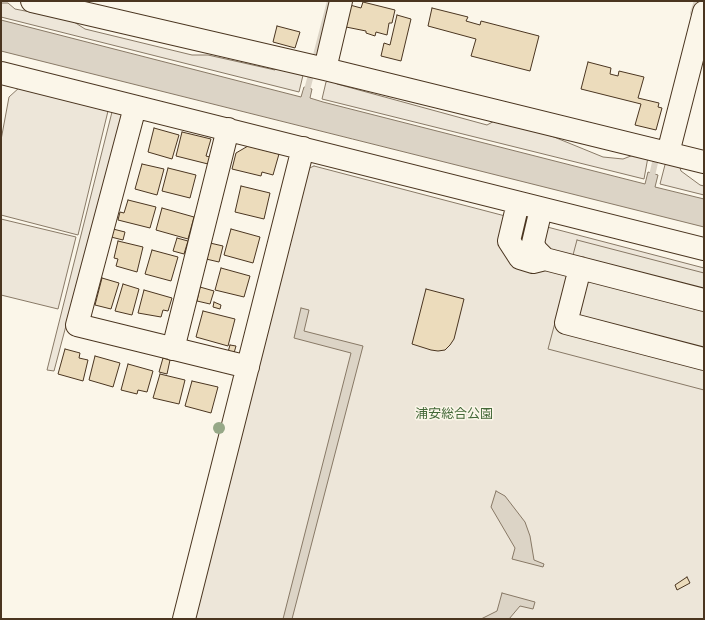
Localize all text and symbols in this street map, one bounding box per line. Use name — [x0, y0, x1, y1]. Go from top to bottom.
park label: 浦安総合公園 — [415, 406, 493, 422]

